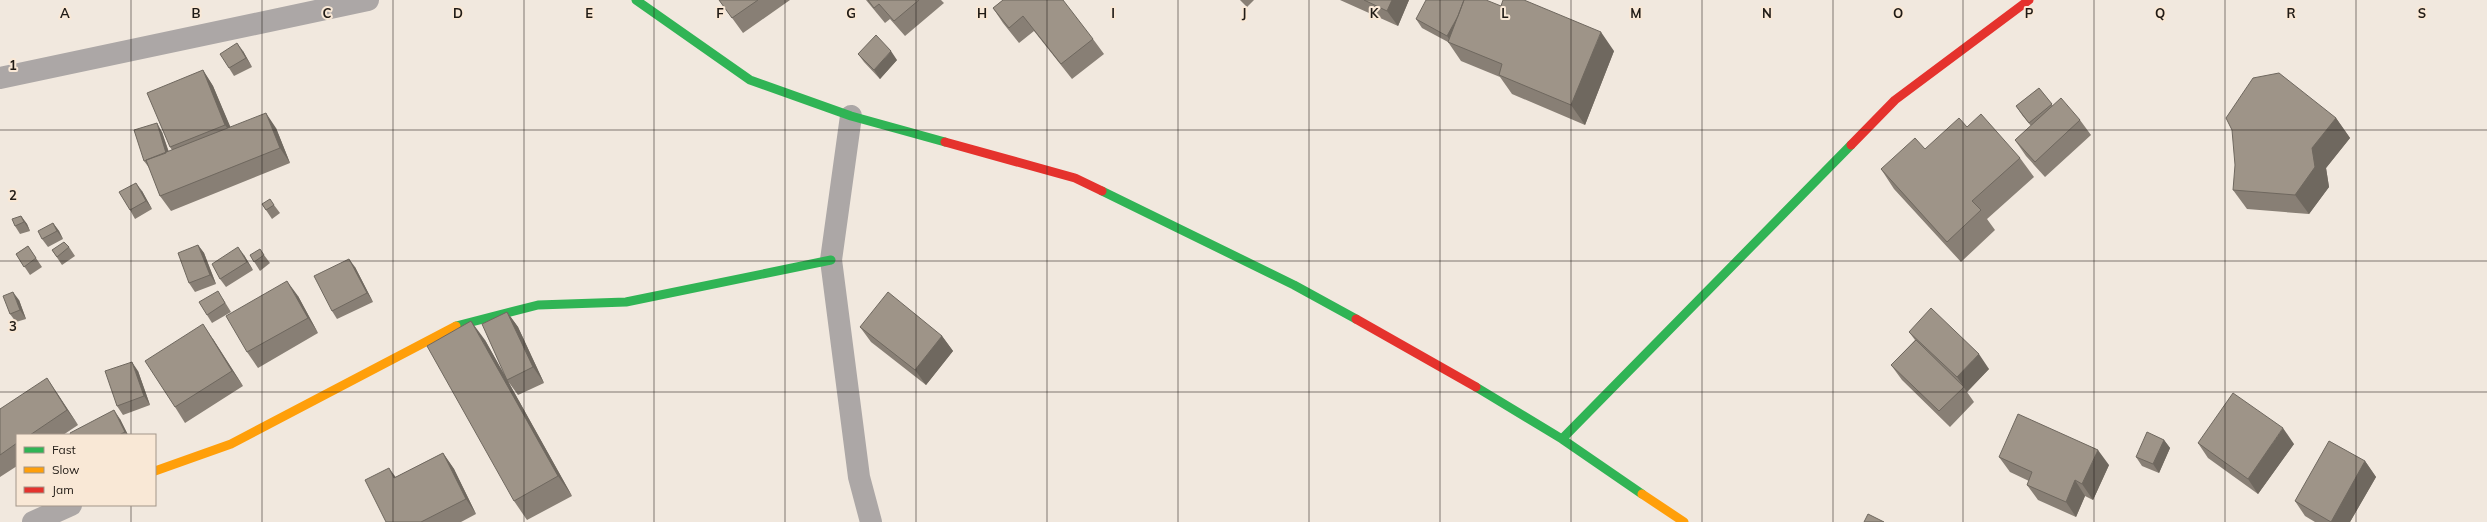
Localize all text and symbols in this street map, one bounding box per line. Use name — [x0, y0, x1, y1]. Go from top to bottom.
text: A — [60, 5, 70, 21]
text: B — [192, 5, 201, 21]
text: C — [323, 5, 332, 21]
text: D — [453, 5, 463, 21]
text: E — [585, 5, 593, 21]
text: F — [716, 5, 724, 21]
text: G — [846, 5, 856, 21]
text: H — [977, 5, 987, 21]
text: I — [1111, 5, 1115, 21]
text: J — [1242, 5, 1246, 21]
text: K — [1370, 5, 1380, 21]
text: L — [1501, 5, 1509, 21]
text: M — [1630, 5, 1642, 21]
text: N — [1762, 5, 1772, 21]
text: O — [1893, 5, 1903, 21]
text: P — [2025, 5, 2034, 21]
text: Q — [2155, 5, 2165, 21]
text: R — [2286, 5, 2296, 21]
text: S — [2418, 5, 2426, 21]
text: 1 — [9, 57, 17, 73]
text: 2 — [9, 187, 17, 203]
text: 3 — [9, 318, 17, 334]
legend — [16, 434, 156, 506]
text: Fast — [52, 442, 76, 457]
text: Slow — [52, 462, 80, 477]
text: Jam — [52, 482, 74, 497]

